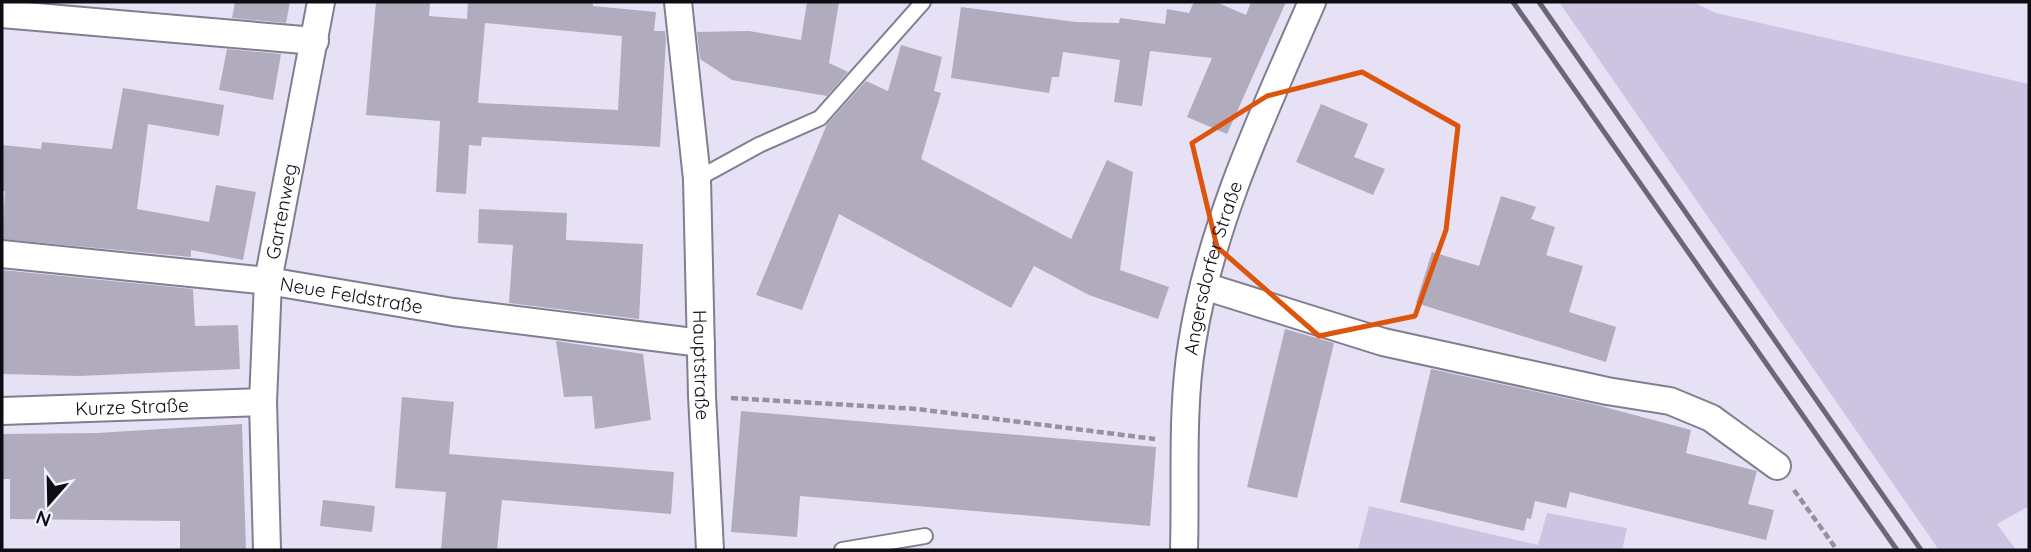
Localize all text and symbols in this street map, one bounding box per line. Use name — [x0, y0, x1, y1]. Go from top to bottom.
street label: Gartenweg — [260, 161, 302, 261]
street label: Angersdorfer Straße — [1178, 178, 1247, 357]
street label: Neue Feldstraße — [278, 271, 425, 319]
street label: Hauptstraße — [688, 309, 715, 421]
street label: Kurze Straße — [75, 393, 189, 420]
north arrow — [14, 468, 84, 538]
text: N — [33, 505, 54, 533]

